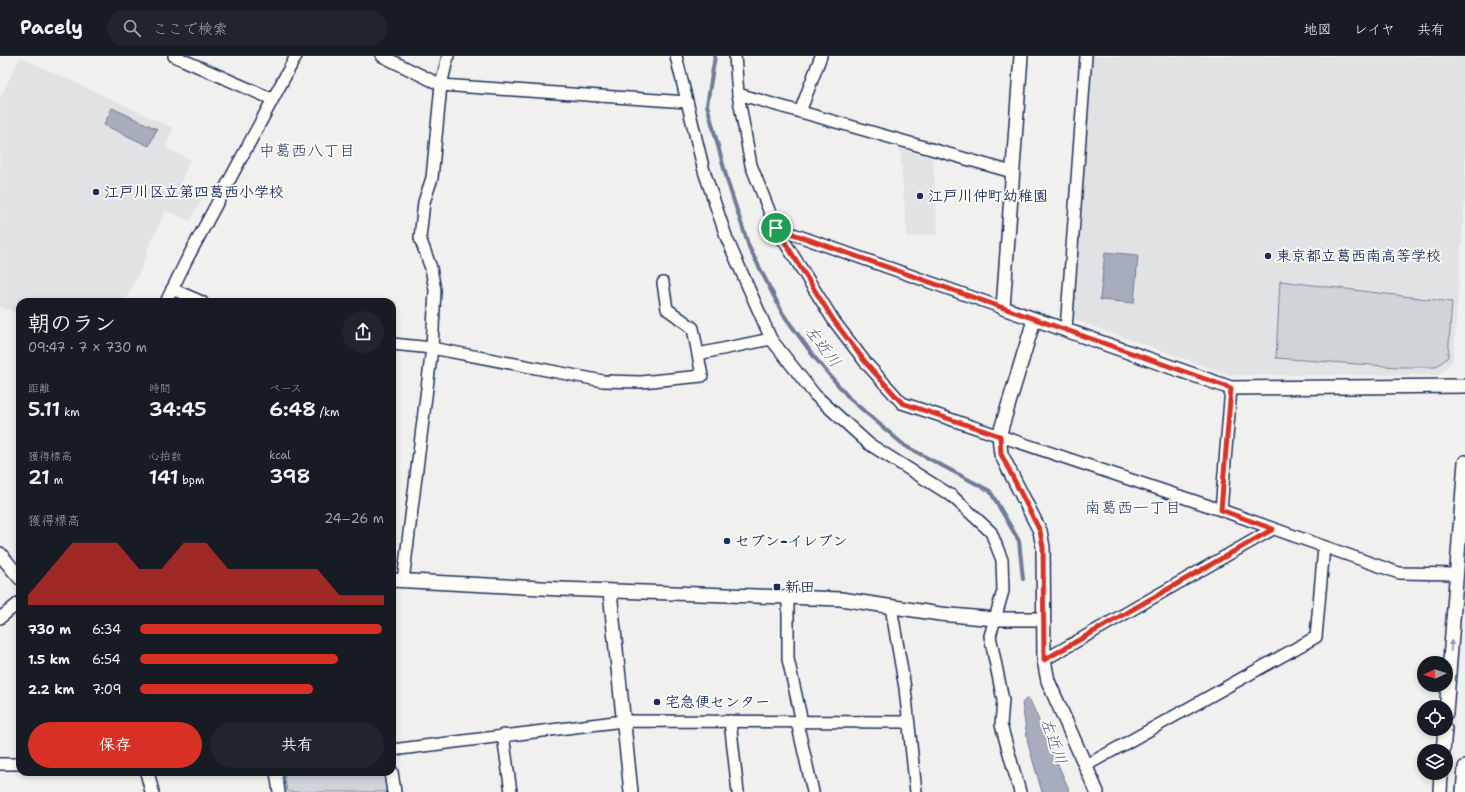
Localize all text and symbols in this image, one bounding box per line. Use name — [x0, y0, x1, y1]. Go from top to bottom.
search box — [107, 10, 387, 46]
text: Pacely — [20, 15, 83, 40]
icon: search — [121, 17, 143, 39]
text: ここで検索 — [153, 19, 228, 39]
text: 地図 — [1304, 20, 1332, 38]
text: レイヤ — [1354, 20, 1395, 38]
text: 共有 — [1417, 20, 1445, 38]
district label: 中葛西八丁目 — [259, 140, 355, 161]
place label: 江戸川区立第四葛西小学校 — [104, 182, 284, 202]
place label: 江戸川仲町幼稚園 — [928, 186, 1048, 206]
marker: 江戸川区立第四葛西小学校 — [91, 187, 101, 197]
marker: 江戸川仲町幼稚園 — [915, 191, 925, 201]
pin — [759, 211, 793, 245]
icon: arrive — [765, 217, 787, 239]
place label: 東京都立葛西南高等学校 — [1276, 246, 1441, 266]
marker: 東京都立葛西南高等学校 — [1263, 251, 1273, 261]
text: 朝のラン — [28, 309, 116, 338]
button: share — [342, 311, 384, 353]
water label: 左近川 — [800, 321, 846, 371]
text: 09:47 · 7 × 730 m — [28, 339, 147, 356]
text: 距離 — [28, 381, 50, 396]
text: 時間 — [149, 381, 171, 396]
text: ペース — [269, 381, 302, 396]
text: 5.11 — [28, 396, 60, 422]
text: 34:45 — [149, 396, 207, 422]
text: 6:48 — [269, 396, 316, 422]
text: km — [60, 405, 80, 420]
text: /km — [316, 405, 339, 420]
text: kcal — [269, 448, 291, 463]
text: 獲得標高 — [28, 449, 72, 464]
text: 心拍数 — [149, 449, 182, 464]
text: 398 — [269, 463, 310, 489]
text: 21 — [28, 464, 50, 490]
text: 141 — [149, 464, 179, 490]
text: m — [50, 473, 63, 488]
text: bpm — [179, 473, 204, 488]
district label: 南葛西一丁目 — [1085, 497, 1181, 518]
text: 24–26 m — [324, 510, 384, 527]
text: 獲得標高 — [28, 512, 80, 529]
place label: セブン-イレブン — [735, 531, 848, 551]
marker: セブン-イレブン — [722, 536, 732, 546]
place label: 新田 — [785, 577, 815, 597]
marker: 新田 — [772, 582, 782, 592]
text: 730 m — [28, 621, 71, 638]
text: 6:34 — [92, 621, 121, 638]
one-way arrow — [1448, 640, 1455, 652]
text: 1.5 km — [28, 651, 70, 668]
text: 6:54 — [92, 651, 121, 668]
north arrow — [1417, 656, 1453, 692]
map controls — [1417, 656, 1453, 780]
text: 2.2 km — [28, 681, 74, 698]
text: 7:09 — [92, 681, 122, 698]
place label: 宅急便センター — [665, 692, 770, 712]
marker: 宅急便センター — [652, 697, 662, 707]
button: locate — [1417, 700, 1453, 736]
water label: 左近川 — [1036, 715, 1072, 767]
button: 保存 — [28, 722, 202, 768]
button: 共有 — [210, 722, 384, 768]
button: layers — [1417, 744, 1453, 780]

